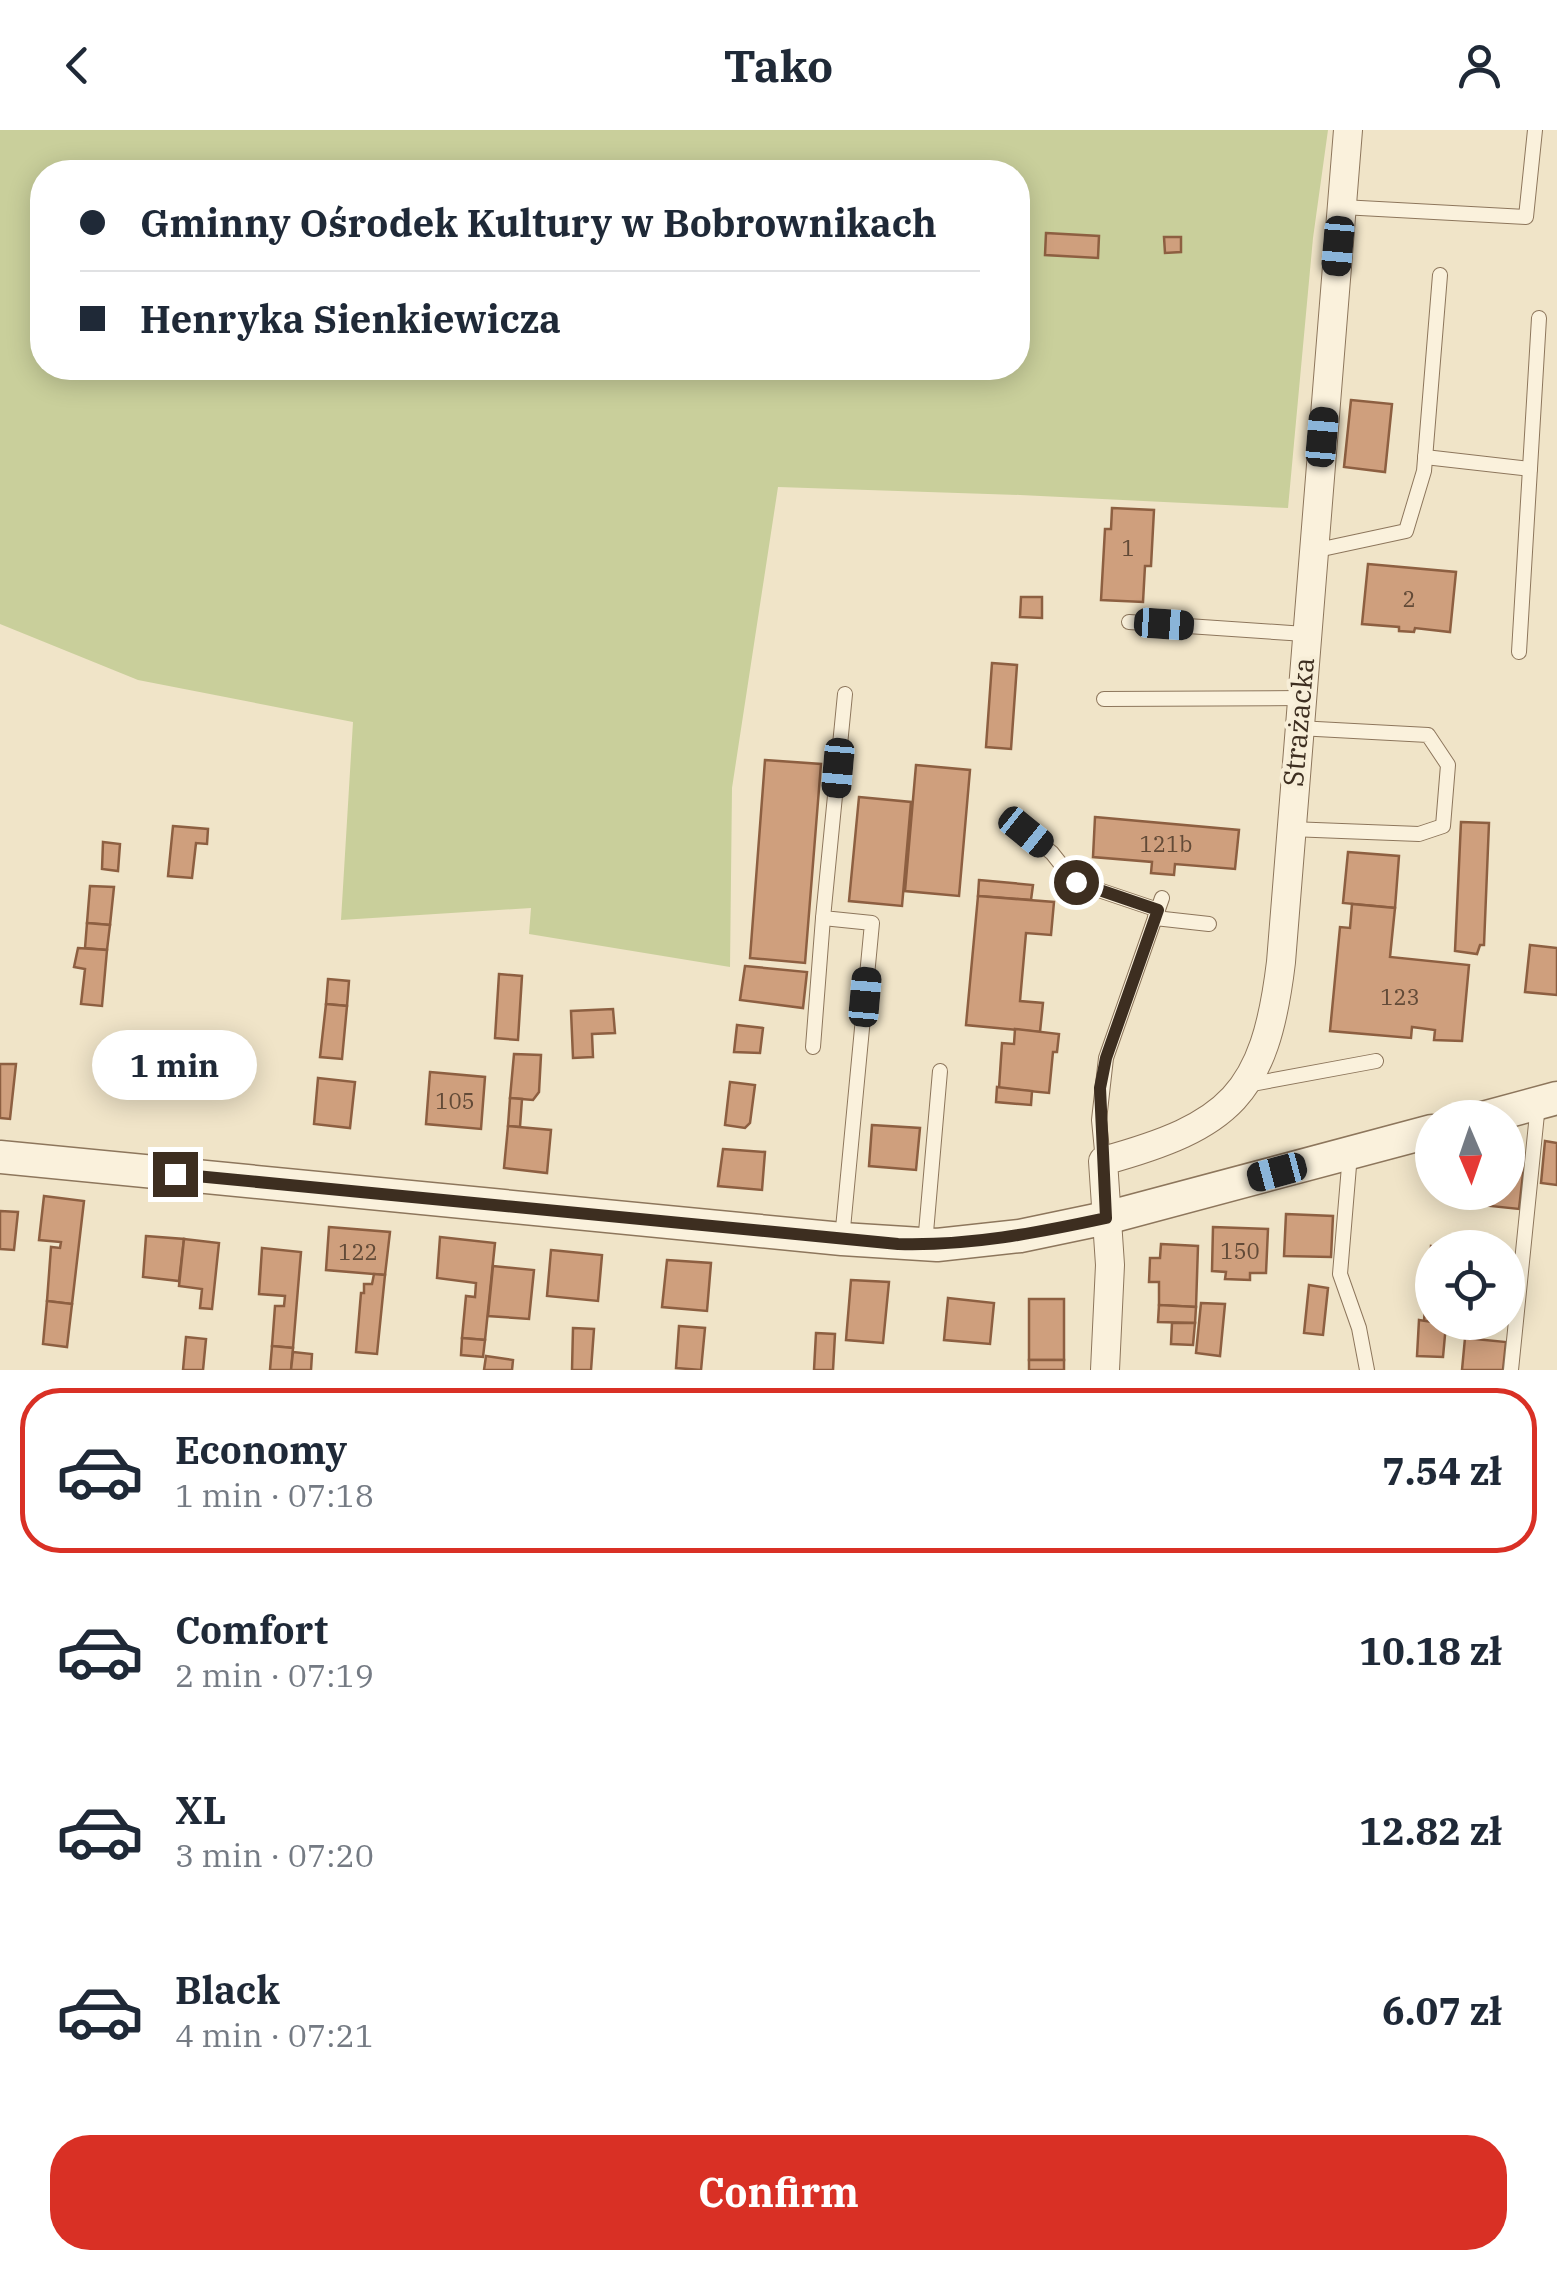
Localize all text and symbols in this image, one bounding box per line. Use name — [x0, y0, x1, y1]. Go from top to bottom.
text: Tako — [724, 36, 833, 94]
icon: back — [50, 38, 105, 93]
icon: person — [1452, 38, 1507, 93]
text: Gminny Ośrodek Kultury w Bobrownikach — [140, 198, 937, 247]
car — [1320, 215, 1356, 277]
text: Henryka Sienkiewicza — [140, 294, 561, 343]
car — [1304, 406, 1340, 468]
house number: 1 — [1121, 533, 1135, 562]
house number: 2 — [1402, 584, 1416, 613]
car — [1133, 607, 1195, 641]
street label: Strażacka — [1274, 656, 1322, 788]
car — [820, 737, 856, 799]
car — [993, 801, 1059, 863]
house number: 121b — [1140, 829, 1192, 858]
route start — [1054, 860, 1099, 905]
car — [847, 966, 883, 1028]
house number: 123 — [1380, 982, 1420, 1011]
callout: 1 min — [92, 1029, 258, 1099]
text: 1 min — [130, 1044, 219, 1086]
house number: 105 — [435, 1086, 475, 1115]
north arrow — [1415, 1100, 1525, 1210]
map controls — [1415, 1100, 1525, 1340]
car — [1244, 1150, 1310, 1194]
route end — [153, 1152, 198, 1197]
button: locate — [1415, 1230, 1525, 1340]
house number: 150 — [1220, 1236, 1260, 1265]
house number: 122 — [338, 1237, 378, 1266]
text: Economy — [175, 1425, 347, 1474]
icon: car — [55, 1426, 145, 1516]
text: 7.54 zł — [1382, 1446, 1502, 1495]
text: 1 min · 07:18 — [175, 1474, 374, 1516]
text: Comfort — [175, 1605, 328, 1654]
icon: car — [55, 1606, 145, 1696]
text: 10.18 zł — [1359, 1626, 1502, 1675]
text: 2 min · 07:19 — [175, 1654, 374, 1696]
text: XL — [175, 1785, 226, 1834]
icon: car — [55, 1786, 145, 1876]
text: 12.82 zł — [1359, 1806, 1502, 1855]
text: 3 min · 07:20 — [175, 1834, 374, 1876]
text: Black — [175, 1965, 280, 2014]
icon: car — [55, 1966, 145, 2056]
text: 6.07 zł — [1382, 1986, 1502, 2035]
text: 4 min · 07:21 — [175, 2014, 374, 2056]
button: Confirm — [50, 2135, 1507, 2250]

